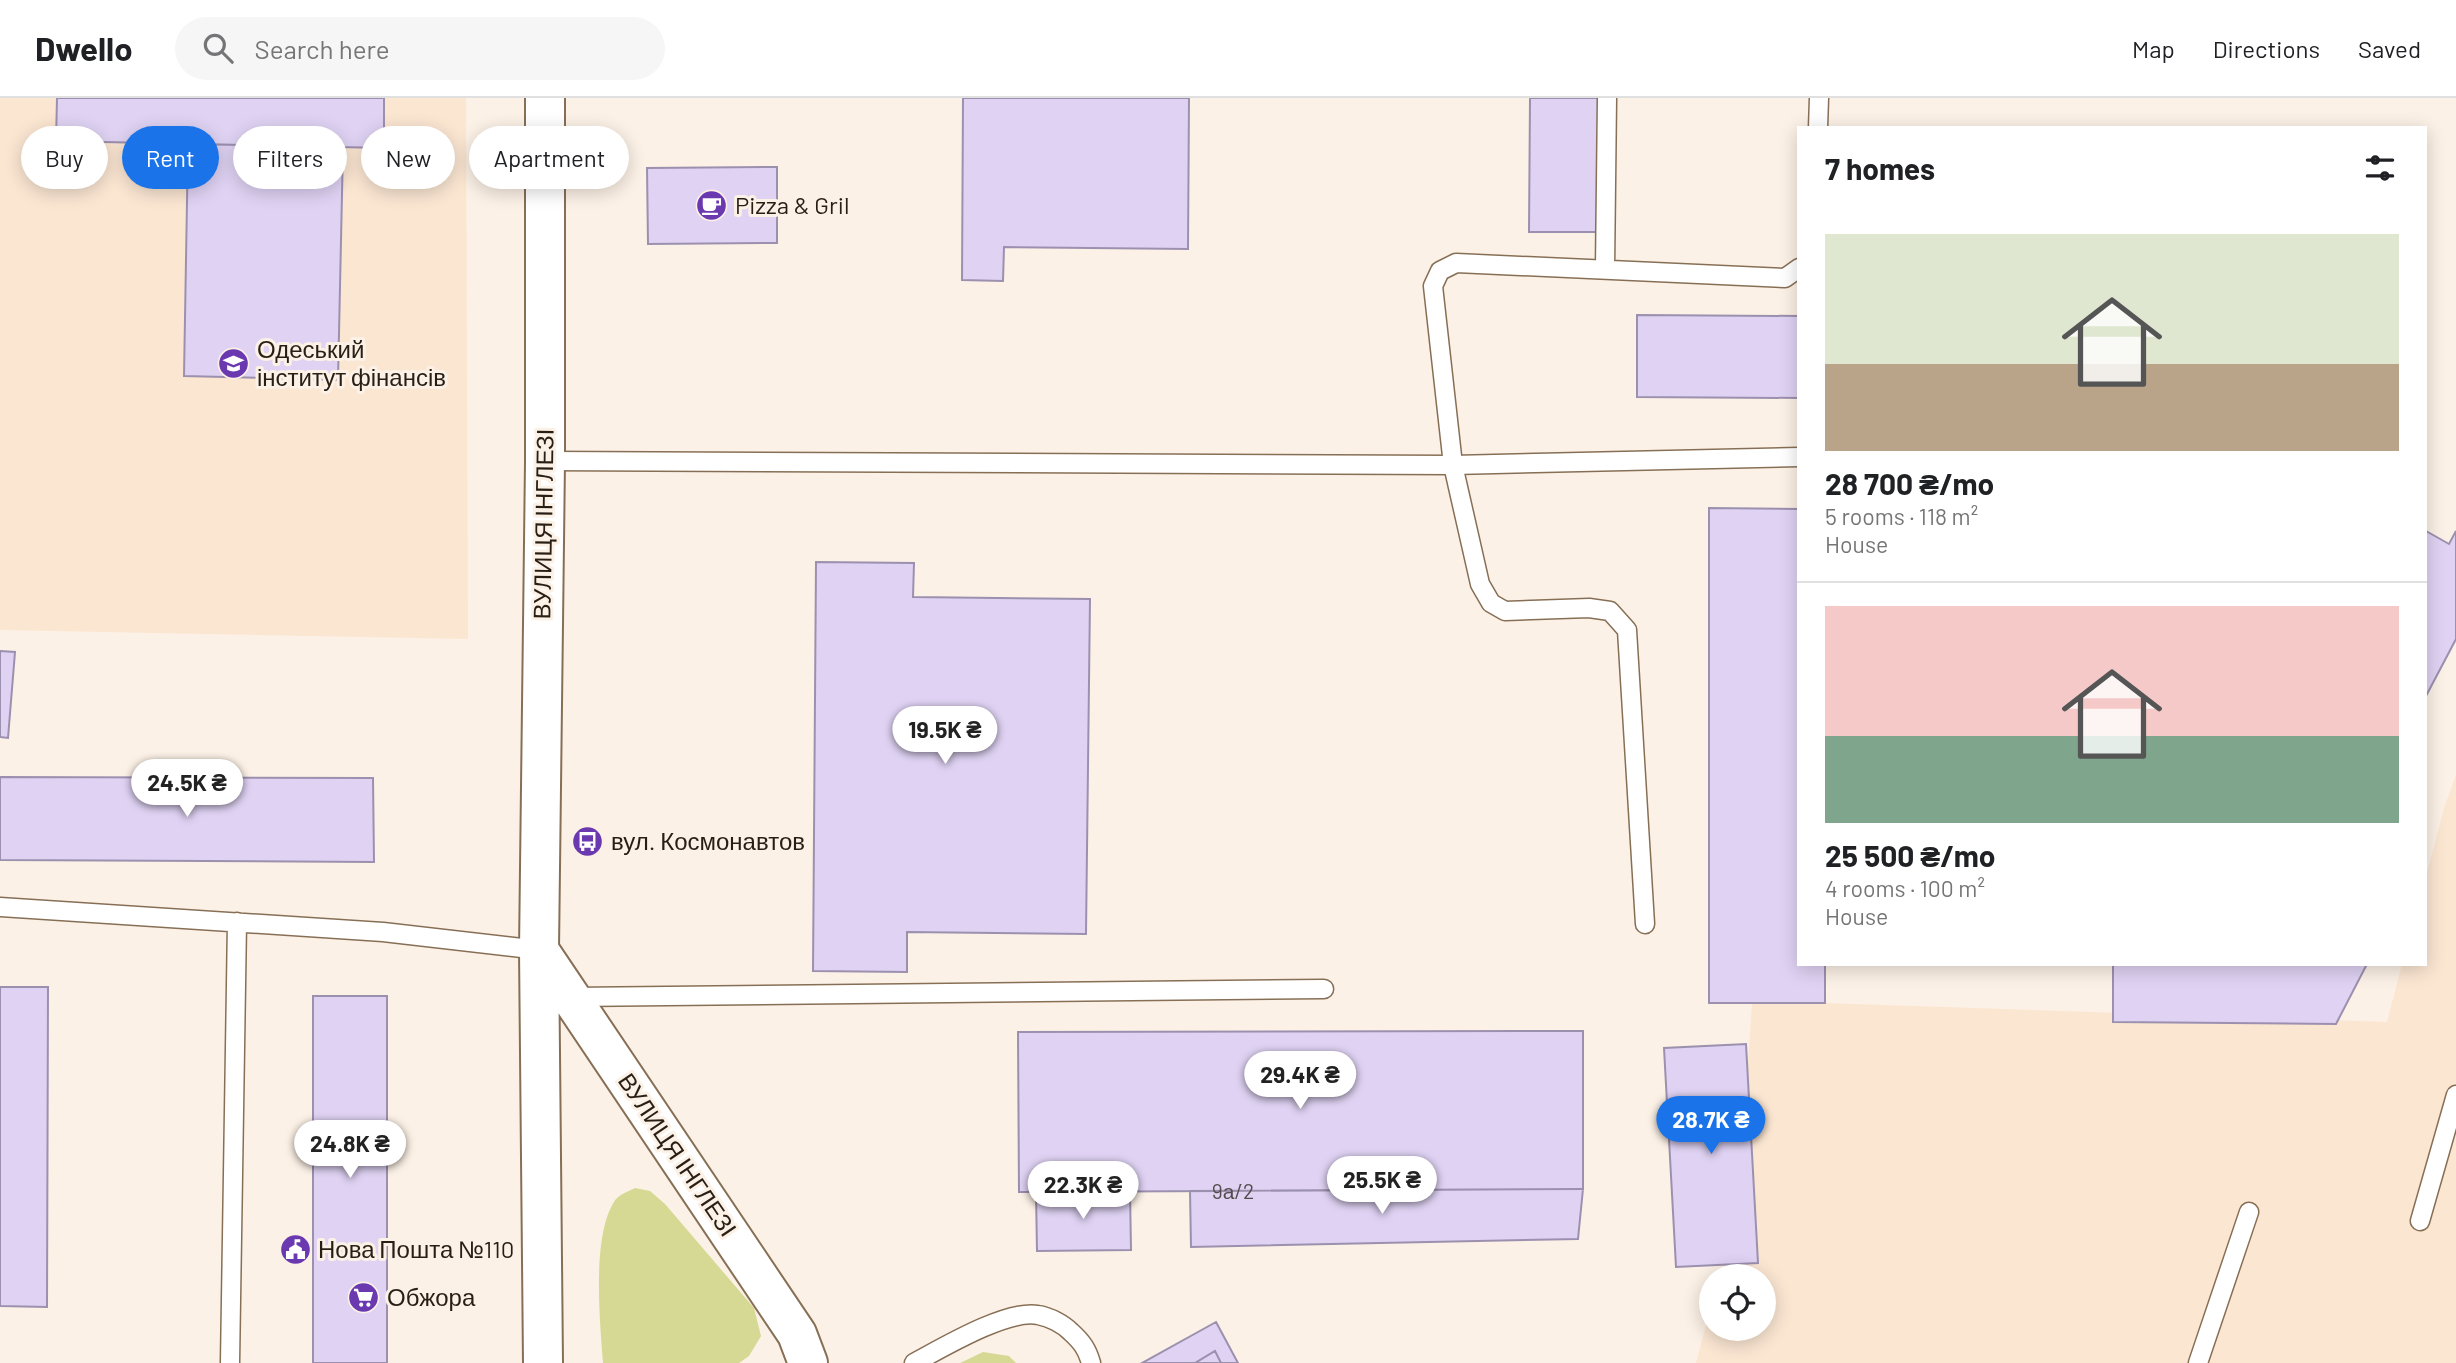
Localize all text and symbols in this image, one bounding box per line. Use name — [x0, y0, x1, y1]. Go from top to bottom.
search box — [175, 17, 665, 80]
text: Dwello — [35, 28, 133, 68]
icon: search — [199, 29, 237, 67]
text: Search here — [255, 33, 390, 64]
text: Map — [2132, 34, 2175, 63]
text: Directions — [2213, 34, 2320, 63]
text: Saved — [2358, 34, 2421, 63]
chip: Buy — [21, 126, 108, 189]
chip: Rent — [122, 126, 219, 189]
chip: Filters — [233, 126, 347, 189]
chip: New — [361, 126, 455, 189]
chip: Apartment — [469, 126, 629, 189]
icon: filters — [2361, 149, 2399, 187]
text: 7 homes — [1825, 150, 1935, 186]
cafe icon: Pizza & Gril — [695, 189, 729, 223]
place label: Pizza & Gril — [735, 190, 849, 219]
icon: home — [2049, 279, 2175, 405]
place label: Одеський інститут фінансів — [257, 334, 446, 391]
school or university icon: Одеський інститут фінансів — [217, 347, 251, 381]
street label: ВУЛИЦЯ ІНГЛЕЗІ — [526, 428, 559, 620]
text: 28 700 ₴/mo — [1825, 465, 1994, 501]
text: 5 rooms · 118 m² — [1825, 502, 1978, 530]
text: House — [1825, 530, 1888, 558]
icon: home — [2049, 651, 2175, 777]
pin: 19.5K ₴ — [880, 706, 1010, 766]
text: 19.5K ₴ — [908, 715, 982, 743]
pin: 24.5K ₴ — [122, 760, 252, 819]
text: 24.5K ₴ — [147, 768, 227, 796]
bus stop icon: вул. Космонавтов — [571, 825, 605, 859]
place label: вул. Космонавтов — [611, 826, 805, 855]
text: 25 500 ₴/mo — [1825, 837, 1995, 873]
text: 4 rooms · 100 m² — [1825, 874, 1985, 902]
text: House — [1825, 902, 1888, 930]
pin: 29.4K ₴ — [1235, 1052, 1365, 1111]
text: 29.4K ₴ — [1260, 1060, 1340, 1088]
street label: ВУЛИЦЯ ІНГЛЕЗІ — [613, 1067, 744, 1241]
pin: 28.7K ₴ — [1646, 1096, 1776, 1156]
text: 28.7K ₴ — [1672, 1105, 1750, 1133]
pin: 24.8K ₴ — [285, 1121, 415, 1180]
text: 24.8K ₴ — [310, 1129, 390, 1157]
pin: 25.5K ₴ — [1317, 1156, 1447, 1216]
pin: 22.3K ₴ — [1018, 1162, 1148, 1221]
text: 25.5K ₴ — [1343, 1165, 1421, 1193]
text: 22.3K ₴ — [1044, 1170, 1122, 1198]
house number: 9а/2 — [1212, 1178, 1254, 1203]
public building icon: Нова Пошта №110 — [278, 1233, 312, 1267]
place label: Нова Пошта №110 — [318, 1234, 514, 1263]
map controls — [1699, 1264, 1776, 1341]
button: locate — [1699, 1264, 1776, 1341]
supermarket icon: Обжора — [347, 1281, 381, 1315]
place label: Обжора — [387, 1282, 476, 1311]

